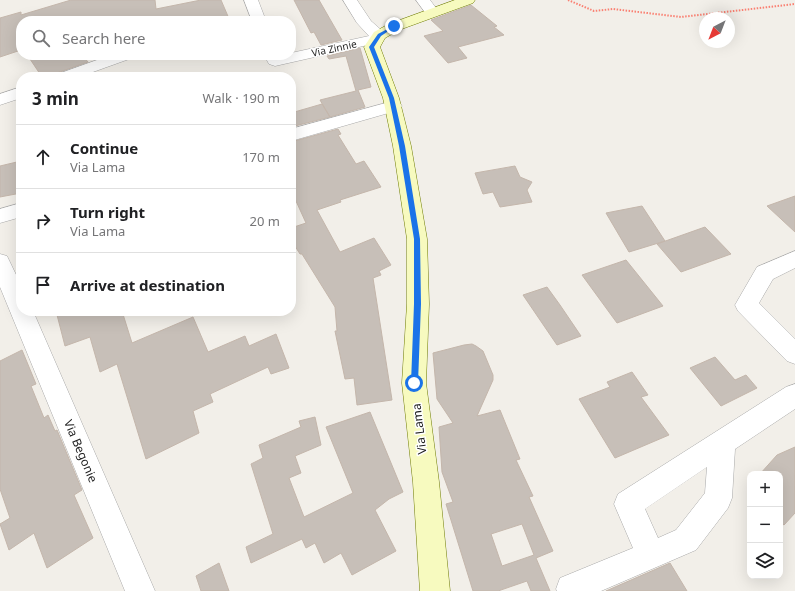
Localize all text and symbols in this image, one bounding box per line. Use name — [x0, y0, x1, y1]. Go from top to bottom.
north arrow — [699, 12, 735, 48]
search box — [16, 16, 296, 60]
route end — [385, 17, 403, 35]
icon: search — [30, 27, 52, 49]
text: Search here — [62, 28, 145, 48]
street label: Via Zinnie — [310, 36, 358, 60]
text: 3 min — [32, 87, 79, 110]
text: Walk · 190 m — [202, 89, 280, 107]
text: Continue — [70, 138, 138, 158]
icon: ahead — [32, 146, 54, 168]
text: 170 m — [242, 148, 280, 166]
text: Via Lama — [70, 158, 125, 176]
text: Turn right — [70, 202, 145, 222]
icon: right — [32, 210, 54, 232]
text: 20 m — [250, 212, 280, 230]
text: Via Lama — [70, 222, 125, 240]
icon: arrive — [32, 274, 54, 296]
text: Arrive at destination — [70, 275, 225, 295]
route start — [405, 374, 423, 392]
street label: Via Lama — [407, 403, 431, 455]
street label: Via Begonie — [60, 417, 102, 485]
map controls — [747, 471, 783, 579]
button: + — [747, 471, 783, 507]
button: − — [747, 507, 783, 543]
button: layers — [747, 543, 783, 579]

